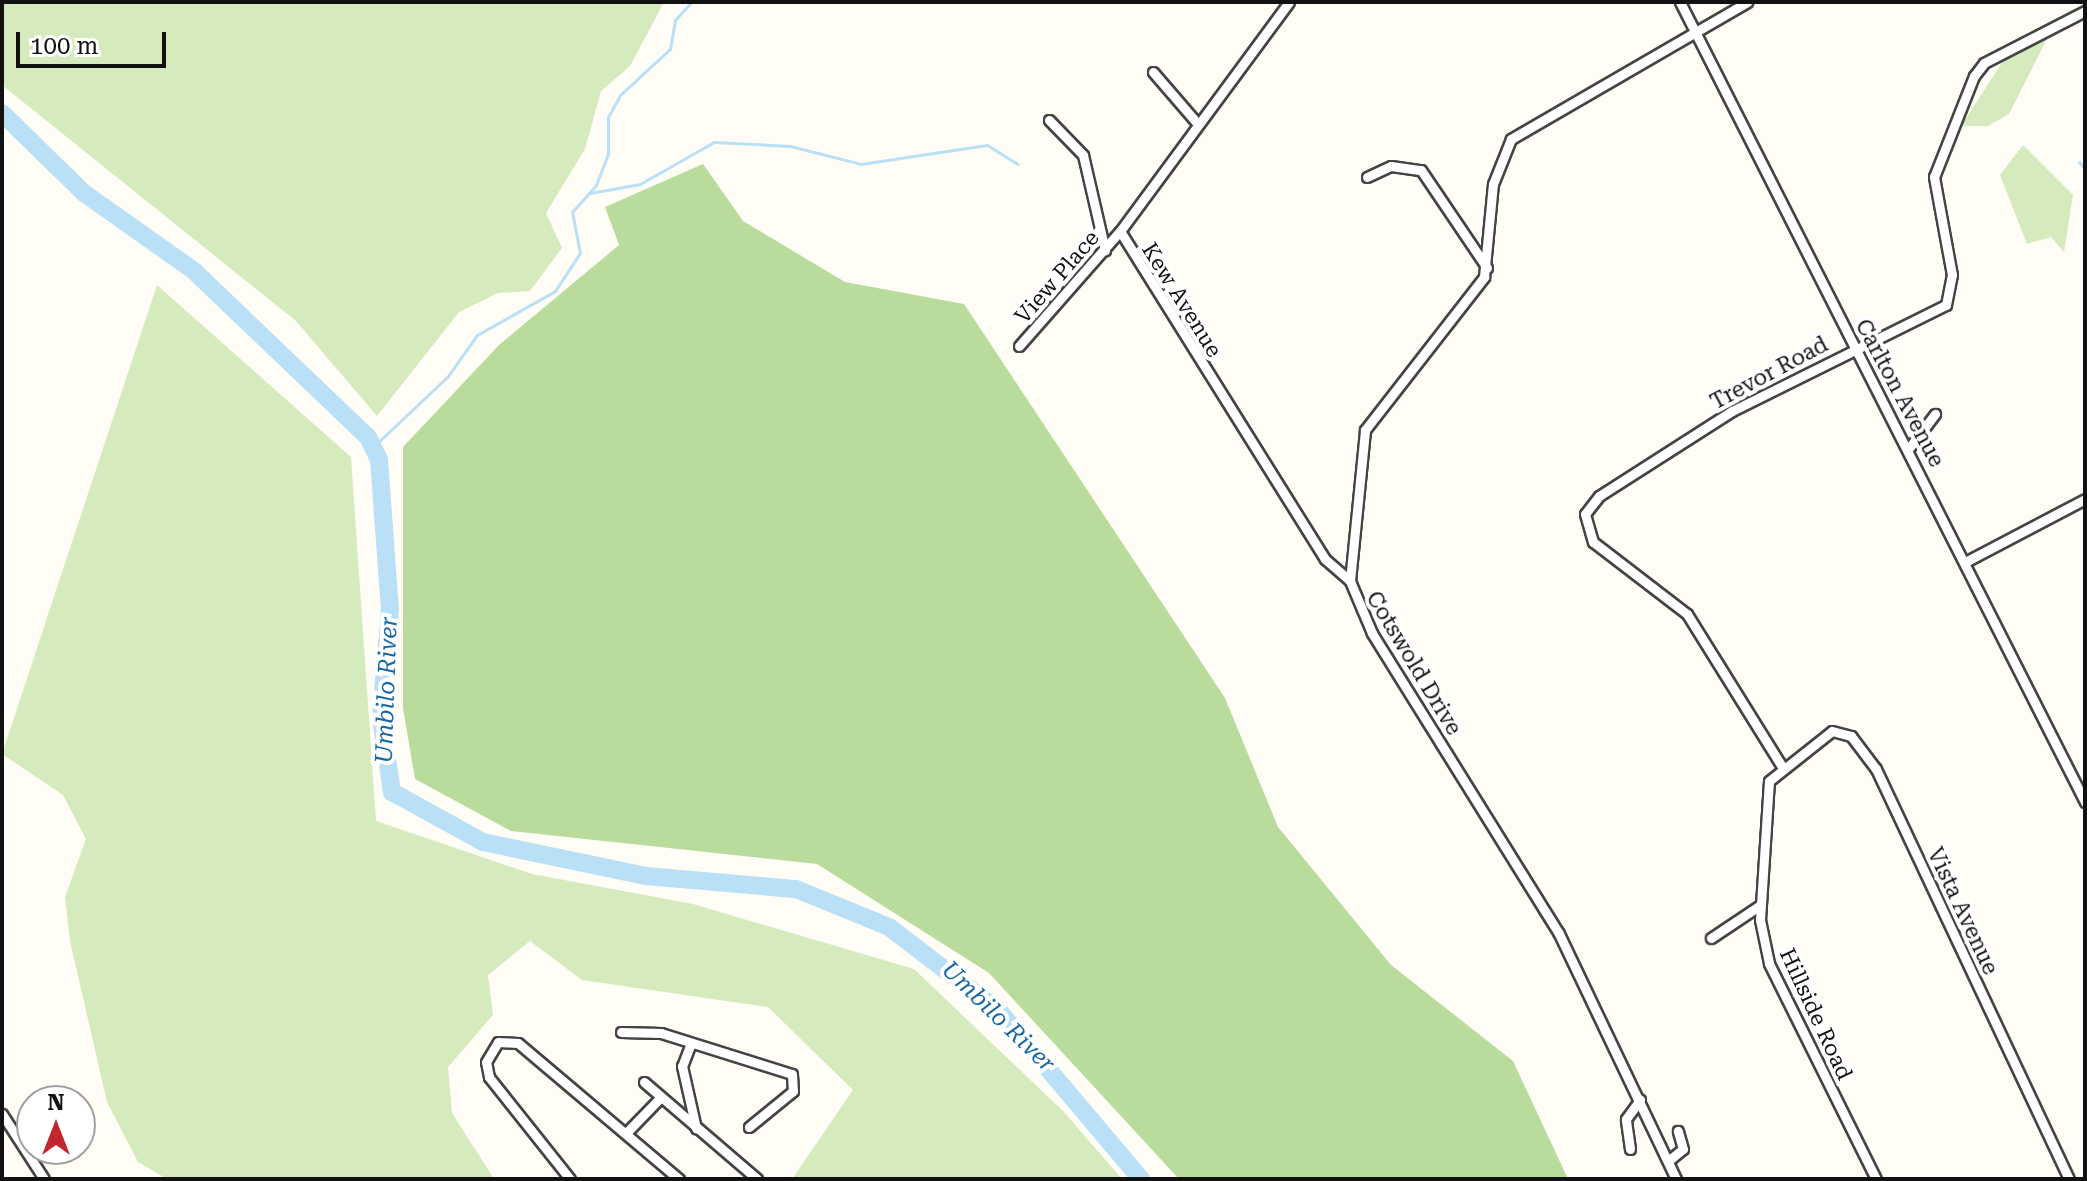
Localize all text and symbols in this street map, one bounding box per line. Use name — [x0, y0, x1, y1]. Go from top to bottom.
scale bar — [20, 16, 170, 66]
text: 100 m — [30, 32, 98, 60]
street label: View Place — [1009, 225, 1105, 329]
street label: Kew Avenue — [1136, 238, 1228, 362]
street label: Carlton Avenue — [1850, 315, 1950, 471]
street label: Trevor Road — [1706, 331, 1832, 415]
street label: Cotswold Drive — [1361, 586, 1467, 740]
water label: Umbilo River — [370, 616, 404, 764]
street label: Vista Avenue — [1922, 843, 2004, 979]
street label: Hillside Road — [1774, 944, 1858, 1084]
water label: Umbilo River — [935, 956, 1061, 1078]
north arrow — [16, 1085, 96, 1165]
text: N — [48, 1090, 64, 1115]

